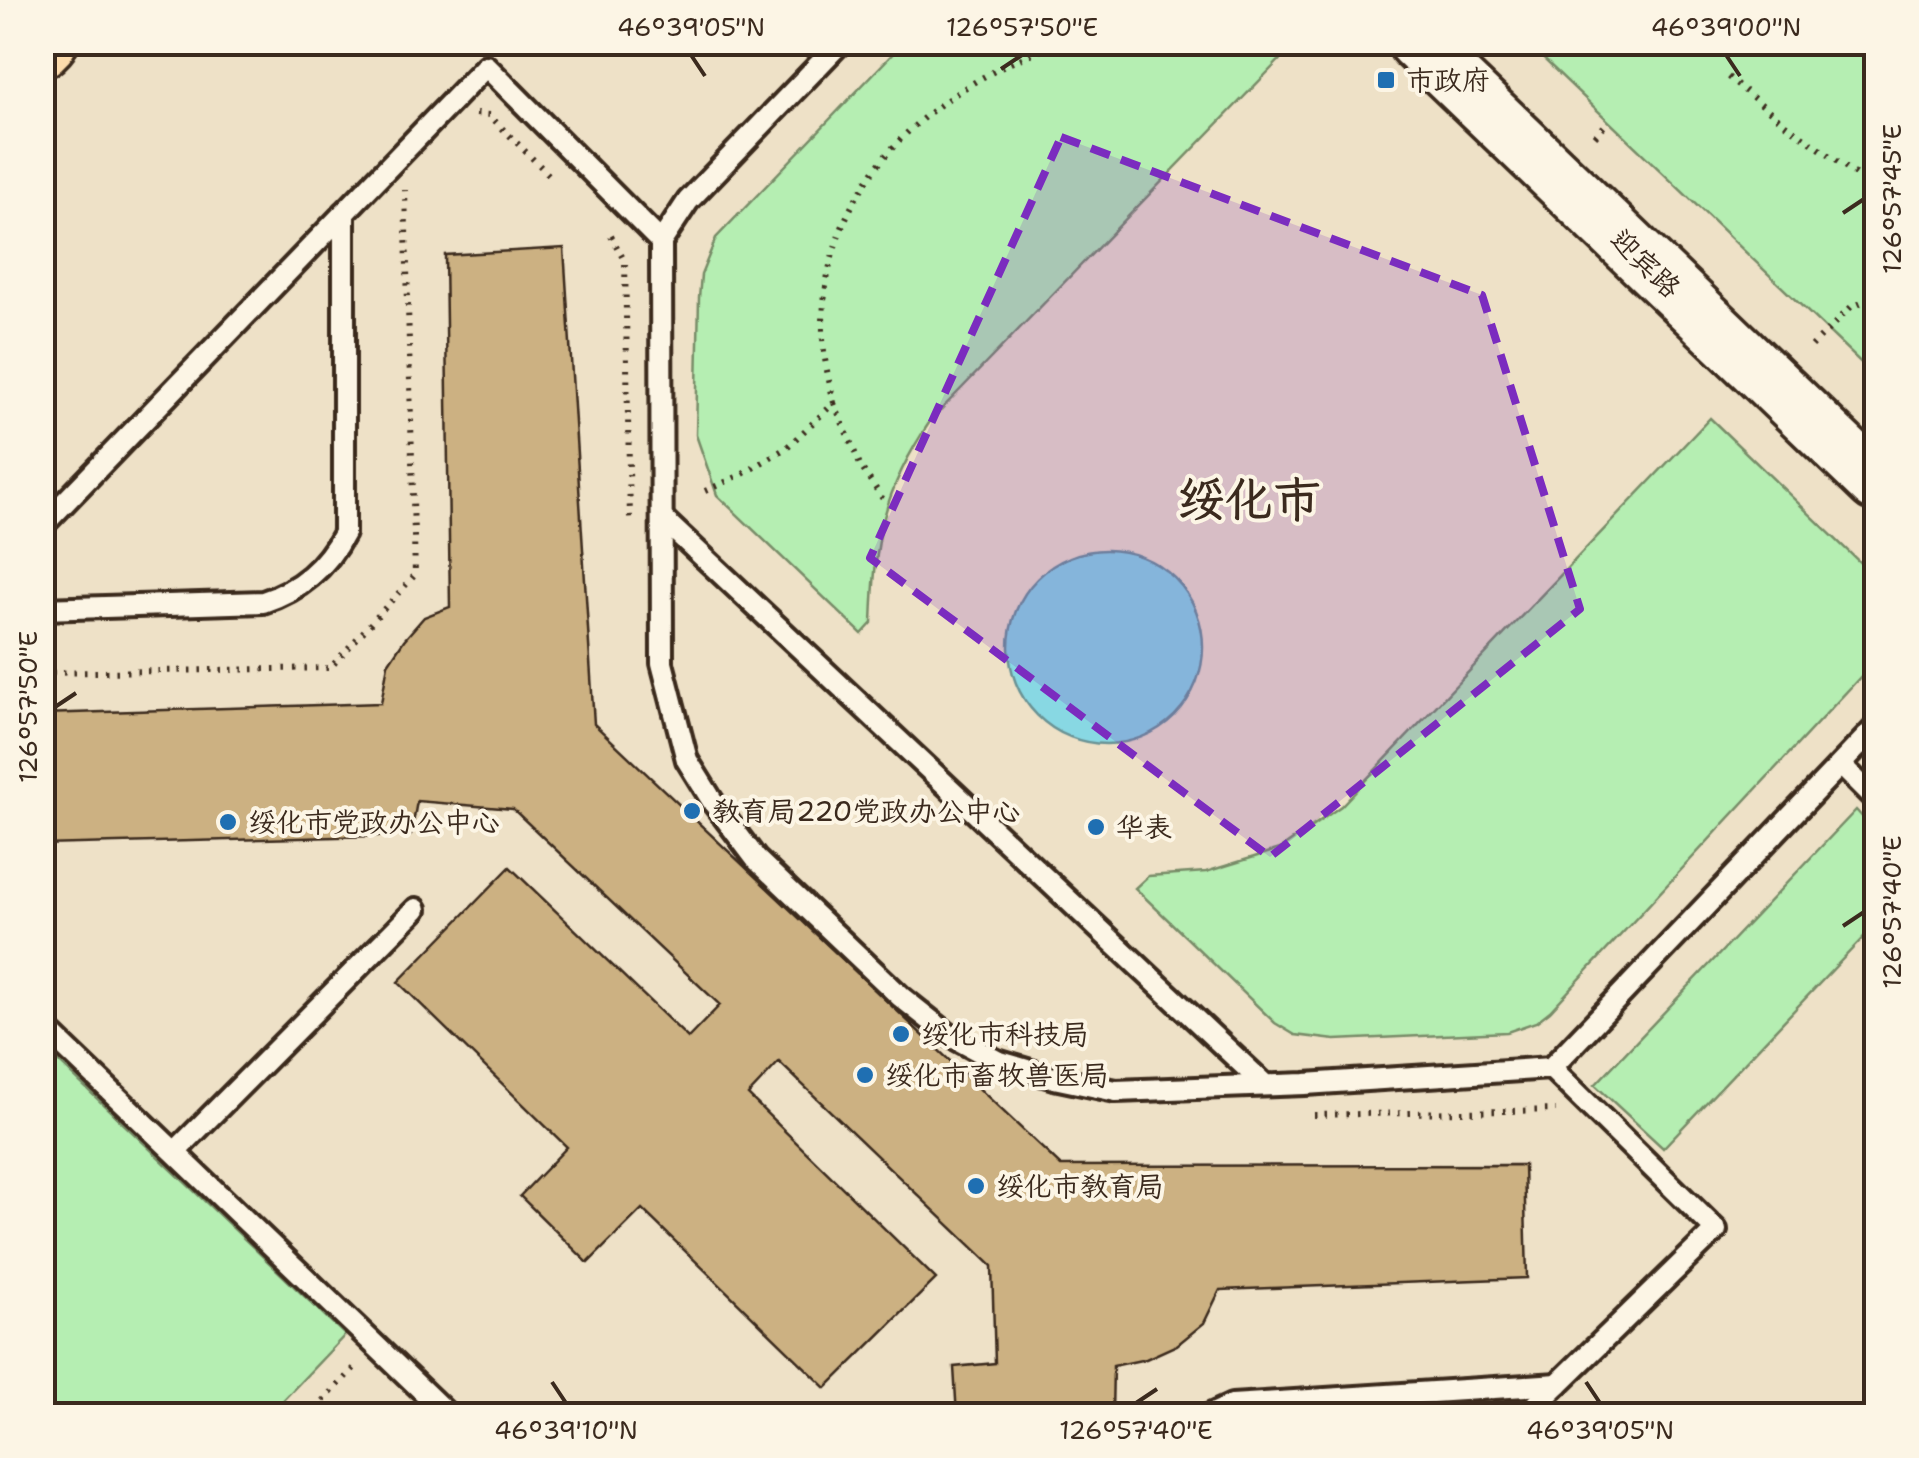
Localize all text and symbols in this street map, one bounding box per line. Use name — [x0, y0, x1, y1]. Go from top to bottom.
text: 46°39'05"N — [617, 10, 765, 44]
text: 126°57'50"E — [946, 10, 1098, 44]
text: 46°39'00"N — [1651, 10, 1801, 44]
place label: 市政府 — [1406, 61, 1490, 99]
marker: 市政府 — [1375, 69, 1397, 91]
text: 126°57'45"E — [1875, 124, 1909, 274]
street label: 迎宾路 — [1603, 220, 1689, 306]
district label: 绥化市 — [1177, 467, 1321, 531]
text: 126°57'50"E — [11, 631, 45, 783]
place label: 教育局220党政办公中心 — [712, 792, 1020, 830]
marker: 教育局220党政办公中心 — [681, 800, 703, 822]
place label: 绥化市党政办公中心 — [248, 803, 500, 841]
place label: 华表 — [1116, 808, 1172, 846]
marker: 绥化市党政办公中心 — [217, 811, 239, 833]
marker: 华表 — [1085, 816, 1107, 838]
text: 126°57'40"E — [1875, 835, 1909, 989]
place label: 绥化市科技局 — [921, 1015, 1089, 1053]
marker: 绥化市科技局 — [890, 1023, 912, 1045]
place label: 绥化市畜牧兽医局 — [885, 1056, 1109, 1094]
marker: 绥化市畜牧兽医局 — [854, 1064, 876, 1086]
place label: 绥化市教育局 — [996, 1167, 1164, 1205]
marker: 绥化市教育局 — [965, 1175, 987, 1197]
text: 46°39'10"N — [494, 1413, 638, 1447]
text: 126°57'40"E — [1059, 1413, 1213, 1447]
text: 46°39'05"N — [1526, 1413, 1674, 1447]

